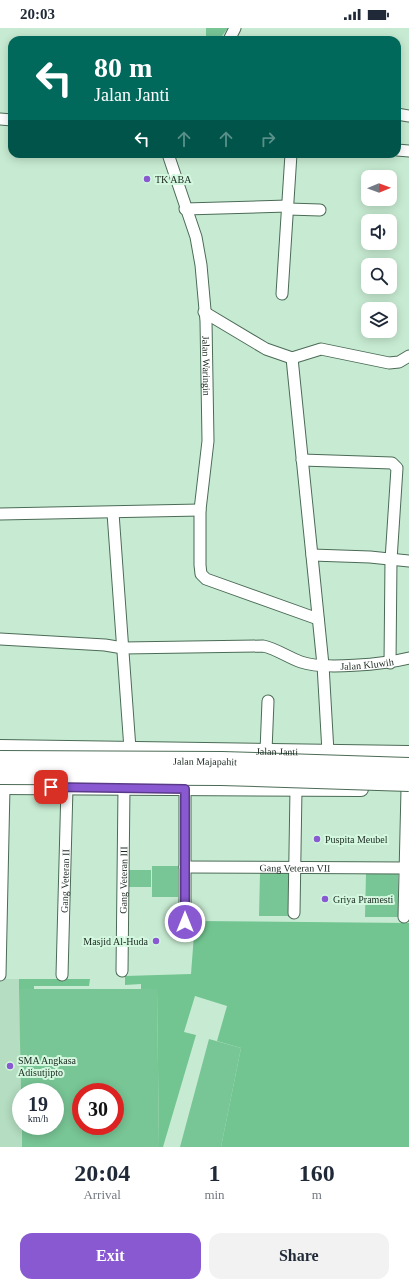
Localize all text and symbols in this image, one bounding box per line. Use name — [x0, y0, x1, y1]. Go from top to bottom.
text: 20:03 — [20, 6, 55, 22]
icon: left — [28, 52, 80, 104]
text: 80 m — [94, 52, 152, 83]
text: Jalan Janti — [94, 85, 169, 105]
icon: left — [131, 128, 153, 150]
icon: ahead — [173, 128, 195, 150]
icon: ahead — [215, 128, 237, 150]
icon: right — [257, 128, 279, 150]
north arrow — [361, 170, 397, 206]
map controls — [361, 170, 397, 338]
marker: TK ABA — [142, 174, 152, 184]
place label: TK ABA — [155, 174, 192, 185]
button: sound — [361, 214, 397, 250]
button: search — [361, 258, 397, 294]
button: layers — [361, 302, 397, 338]
street label: Jalan Waringin — [201, 336, 213, 396]
street label: Jalan Kluwih — [340, 656, 394, 671]
street label: Jalan Janti — [256, 745, 298, 757]
street label: Jalan Majapahit — [173, 755, 237, 767]
pin — [34, 770, 68, 804]
icon: arrive — [40, 776, 62, 798]
marker: Puspita Meubel — [312, 834, 322, 844]
place label: Puspita Meubel — [325, 834, 388, 845]
street label: Gang Veteran III — [117, 846, 129, 914]
street label: Gang Veteran II — [58, 849, 71, 913]
street label: Gang Veteran VII — [260, 862, 330, 873]
marker: Griya Pramesti — [320, 894, 330, 904]
place label: Griya Pramesti — [333, 894, 393, 905]
position arrow — [164, 901, 206, 943]
place label: Masjid Al-Huda — [83, 936, 149, 947]
marker: Masjid Al-Huda — [151, 936, 161, 946]
place label: SMA Angkasa Adisutjipto — [18, 1055, 77, 1078]
marker: SMA Angkasa Adisutjipto — [5, 1061, 15, 1071]
speed limit sign: 30 — [72, 1083, 124, 1135]
text: 19 — [28, 1093, 48, 1115]
text: km/h — [28, 1113, 48, 1124]
text: 20:04 — [74, 1160, 130, 1186]
text: 1 — [208, 1160, 220, 1186]
text: 160 — [299, 1160, 335, 1186]
text: Arrival — [83, 1187, 121, 1202]
text: min — [204, 1187, 225, 1202]
text: m — [312, 1187, 322, 1202]
button: Exit — [20, 1233, 201, 1279]
button: Share — [209, 1233, 389, 1279]

